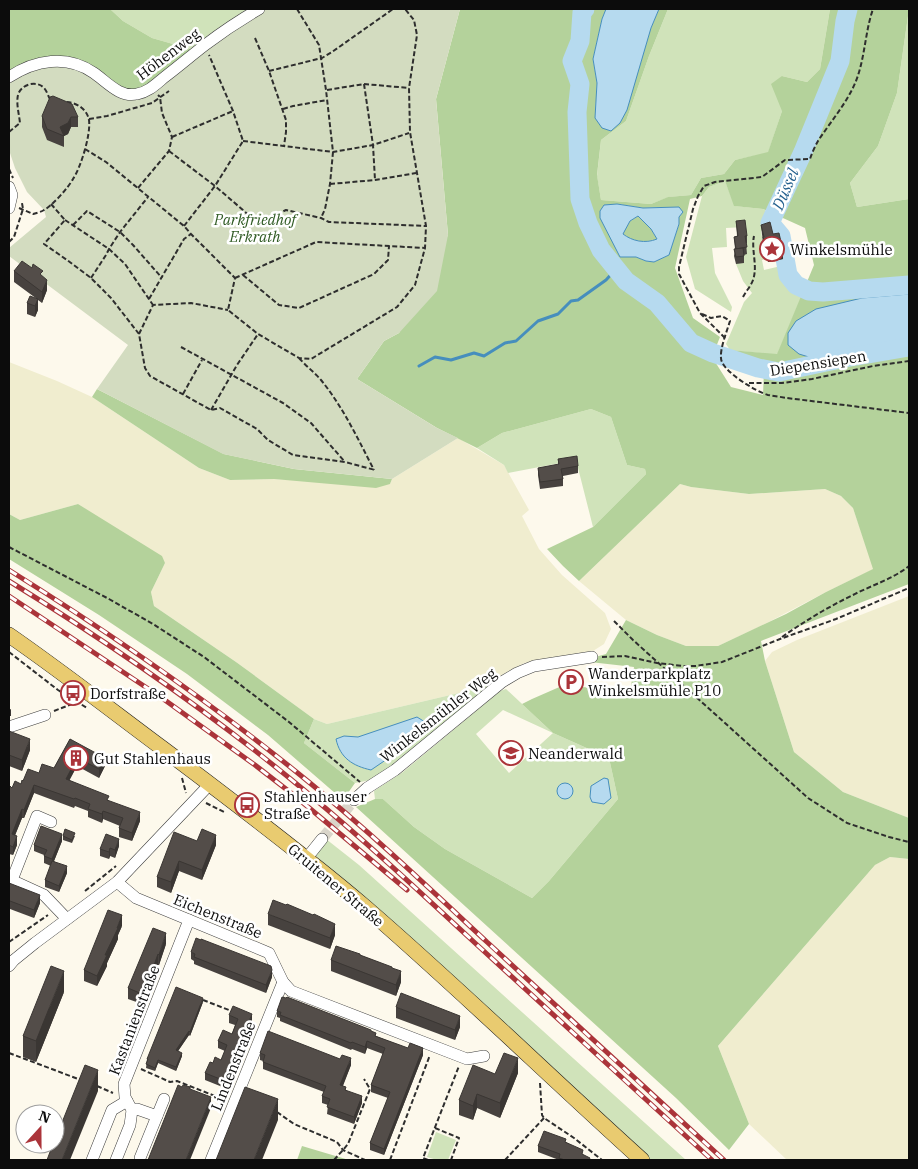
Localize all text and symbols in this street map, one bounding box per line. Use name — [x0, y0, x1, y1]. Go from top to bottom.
street label: Höhenweg — [132, 24, 204, 84]
water label: Düssel — [767, 165, 803, 214]
park label: Parkfriedhof Erkrath — [213, 210, 299, 246]
place icon: Winkelsmühle — [759, 236, 785, 262]
place label: Winkelsmühle — [790, 240, 892, 259]
street label: Diepensiepen — [768, 346, 868, 380]
street label: Winkelsmühler Weg — [376, 664, 500, 766]
place label: Wanderparkplatz Winkelsmühle P10 — [588, 664, 721, 700]
parking icon: Wanderparkplatz Winkelsmühle P10 — [558, 669, 584, 695]
bus stop icon: Dorfstraße — [60, 680, 86, 706]
place label: Dorfstraße — [90, 684, 166, 703]
school or university icon: Neanderwald — [498, 740, 524, 766]
place label: Neanderwald — [528, 744, 623, 763]
building icon: Gut Stahlenhaus — [63, 745, 89, 771]
place label: Gut Stahlenhaus — [94, 749, 211, 768]
place label: Stahlenhauser Straße — [264, 787, 367, 823]
bus stop icon: Stahlenhauser Straße — [234, 792, 260, 818]
street label: Gruitener Straße — [284, 839, 388, 931]
street label: Eichenstraße — [171, 890, 265, 942]
street label: Kastanienstraße — [104, 962, 164, 1078]
street label: Lindenstraße — [206, 1018, 260, 1114]
north arrow — [15, 1104, 65, 1154]
text: N — [36, 1106, 53, 1127]

